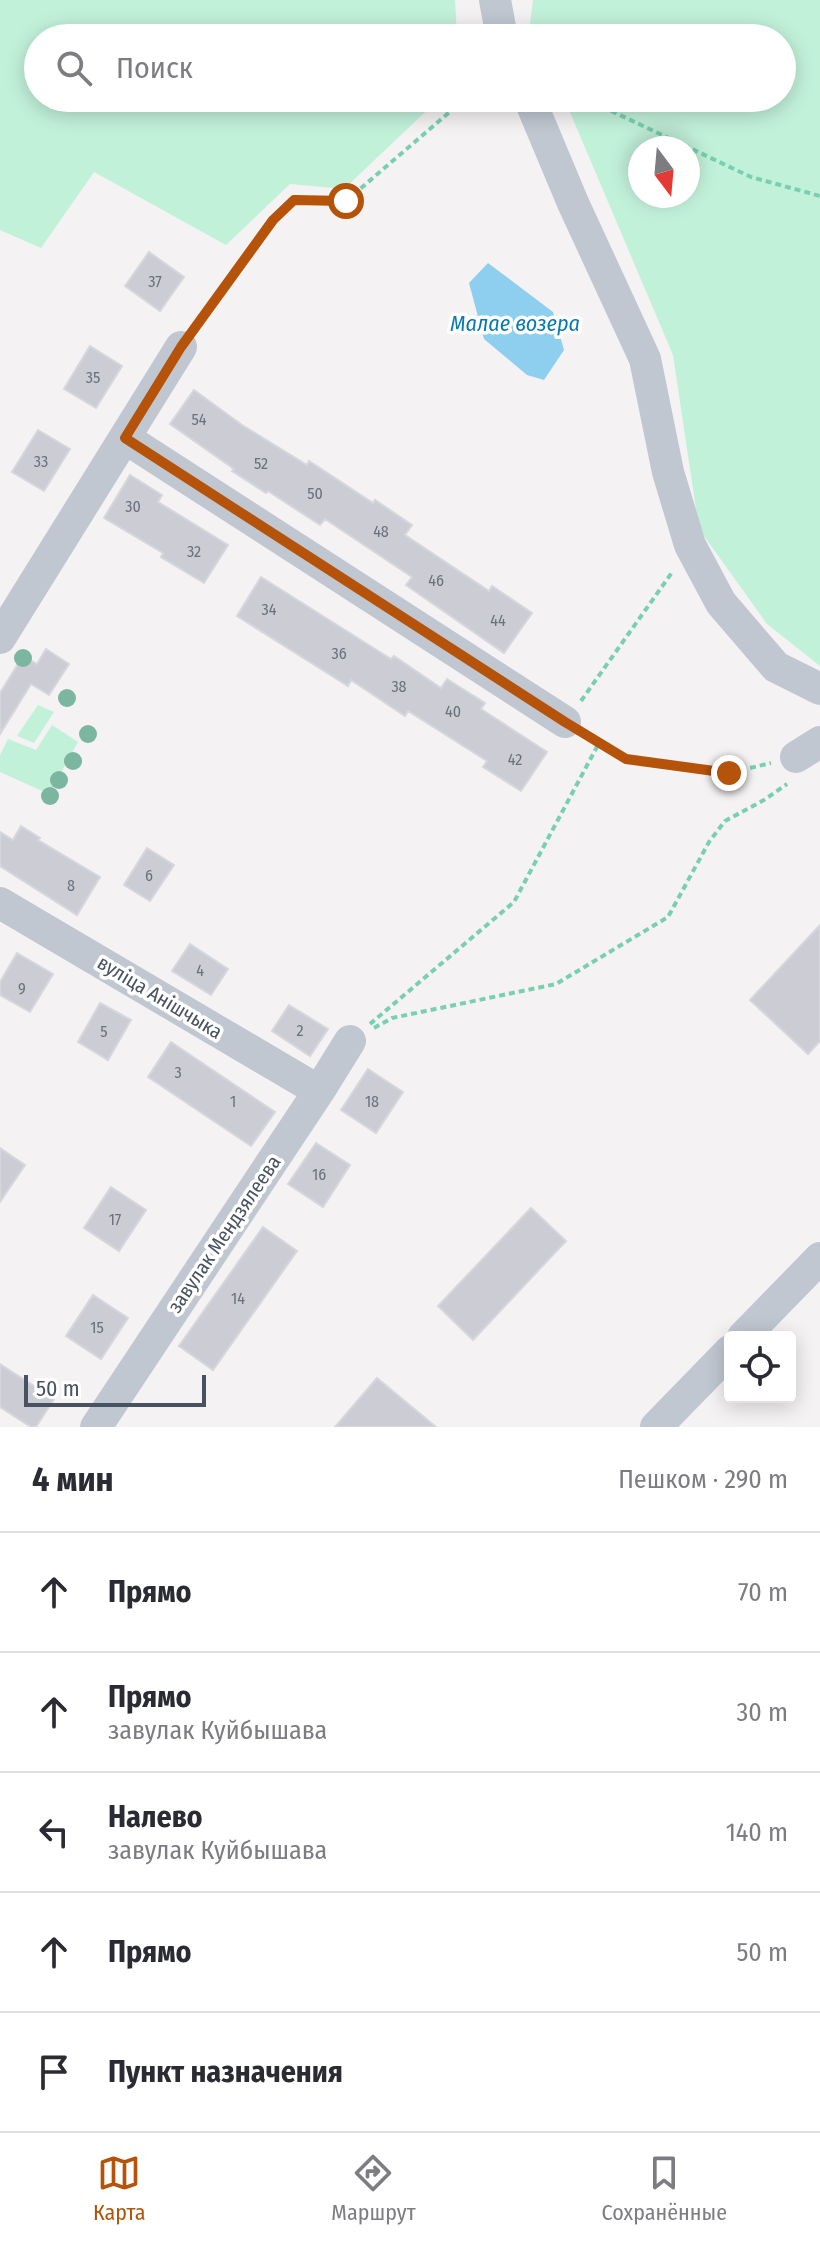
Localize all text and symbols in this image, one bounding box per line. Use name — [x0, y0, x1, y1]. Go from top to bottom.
search box — [24, 24, 796, 112]
icon: search — [52, 46, 96, 90]
text: Поиск — [116, 50, 193, 86]
north arrow — [628, 136, 700, 208]
route start — [328, 183, 364, 219]
house number: 37 — [148, 272, 162, 291]
water label: Малае возера — [450, 310, 580, 337]
house number: 35 — [86, 368, 100, 387]
house number: 54 — [191, 410, 207, 429]
house number: 33 — [34, 452, 48, 471]
house number: 52 — [254, 454, 268, 473]
house number: 50 — [307, 484, 323, 503]
house number: 30 — [125, 497, 141, 516]
house number: 48 — [373, 522, 389, 541]
house number: 32 — [187, 542, 201, 561]
house number: 46 — [428, 571, 444, 590]
house number: 34 — [262, 600, 277, 619]
house number: 44 — [490, 611, 506, 630]
house number: 36 — [331, 644, 347, 663]
house number: 38 — [391, 677, 407, 696]
house number: 40 — [445, 702, 461, 721]
house number: 42 — [508, 750, 522, 769]
route end — [711, 755, 747, 791]
house number: 6 — [145, 866, 153, 885]
house number: 8 — [67, 876, 75, 895]
street label: вуліца Анішчыка — [93, 950, 227, 1044]
house number: 4 — [196, 961, 204, 980]
house number: 9 — [18, 979, 26, 998]
house number: 2 — [296, 1021, 304, 1040]
house number: 5 — [100, 1022, 108, 1041]
house number: 3 — [174, 1063, 182, 1082]
house number: 1 — [230, 1092, 236, 1111]
house number: 18 — [365, 1092, 379, 1111]
street label: завулак Мендзялеева — [162, 1151, 286, 1317]
house number: 16 — [312, 1165, 326, 1184]
house number: 17 — [109, 1210, 122, 1229]
house number: 14 — [231, 1289, 245, 1308]
house number: 15 — [90, 1318, 104, 1337]
map controls — [724, 1331, 796, 1403]
button: locate — [724, 1331, 796, 1403]
scale bar — [24, 1371, 206, 1407]
text: 50 m — [36, 1375, 80, 1402]
text: 4 мин — [32, 1459, 114, 1500]
text: Пешком · 290 m — [618, 1464, 788, 1495]
icon: ahead — [32, 1570, 76, 1614]
text: Прямо — [108, 1574, 192, 1610]
text: 70 m — [738, 1577, 788, 1608]
text: Прямо — [108, 1679, 192, 1715]
icon: ahead — [32, 1690, 76, 1734]
text: 30 m — [737, 1697, 788, 1728]
text: завулак Куйбышава — [108, 1715, 327, 1746]
text: Налево — [108, 1799, 203, 1835]
icon: left — [32, 1810, 76, 1854]
text: 140 m — [726, 1817, 788, 1848]
text: завулак Куйбышава — [108, 1835, 327, 1866]
icon: ahead — [32, 1930, 76, 1974]
text: Прямо — [108, 1934, 192, 1970]
text: 50 m — [736, 1937, 788, 1968]
icon: arrive — [32, 2050, 76, 2094]
text: Пункт назначения — [108, 2054, 343, 2090]
tab: Карта — [93, 2151, 145, 2226]
tab: Маршрут — [331, 2151, 416, 2226]
tab: Сохранённые — [601, 2151, 727, 2226]

